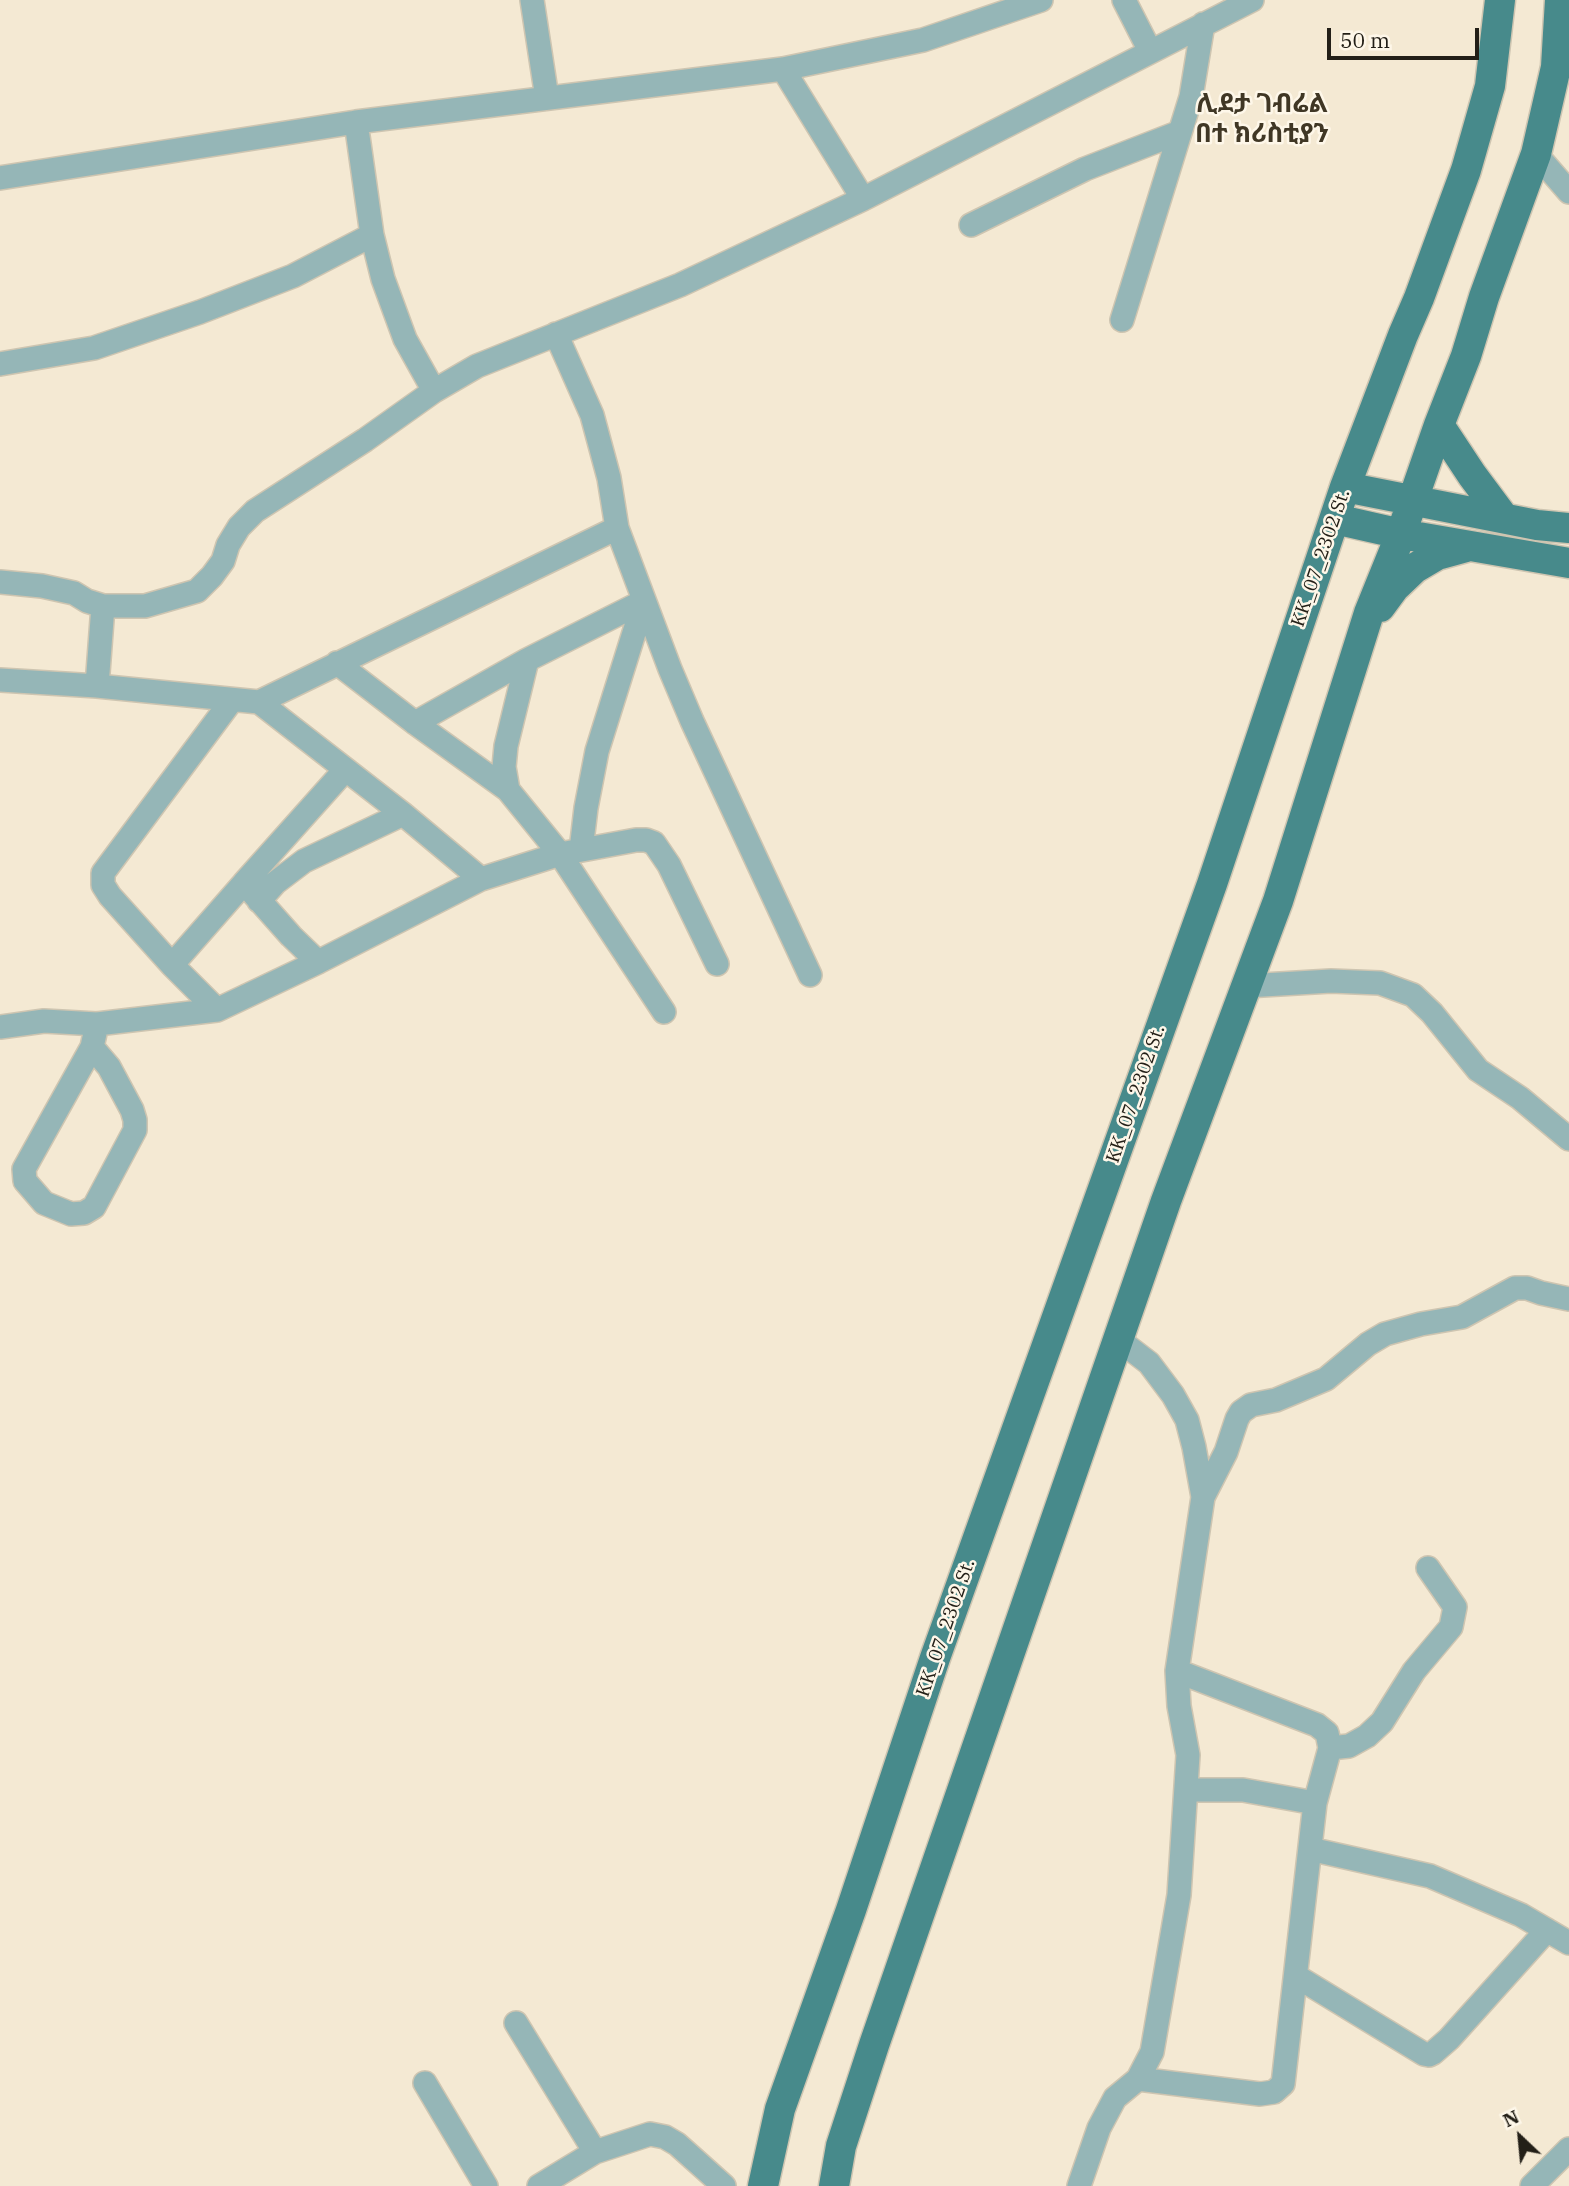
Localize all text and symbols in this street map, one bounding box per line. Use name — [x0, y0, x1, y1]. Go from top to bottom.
scale bar — [1331, 14, 1483, 58]
text: 50 m — [1340, 26, 1390, 54]
district label: ሊደታ ገብሬል በተ ክሪስቲያን — [1195, 88, 1329, 150]
street label: KK_07_2302 St. — [1287, 486, 1355, 630]
street label: KK_07_2302 St. — [1102, 1022, 1170, 1166]
street label: KK_07_2302 St. — [912, 1556, 980, 1700]
north arrow — [1485, 2102, 1555, 2172]
text: N — [1499, 2104, 1523, 2132]

